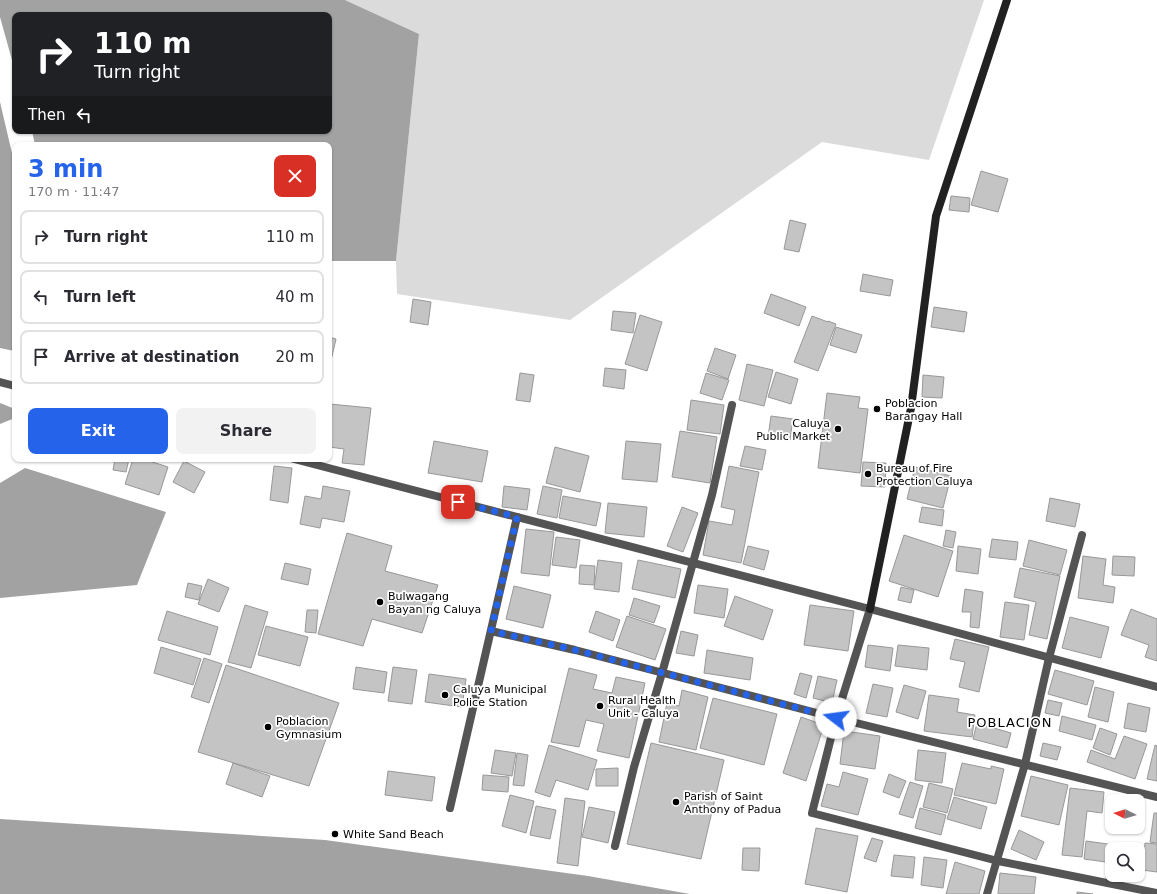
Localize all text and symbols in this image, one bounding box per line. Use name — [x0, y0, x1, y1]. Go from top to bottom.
text: 110 m — [94, 27, 191, 60]
icon: right — [28, 28, 80, 80]
text: Turn right — [94, 61, 180, 82]
icon: left — [73, 104, 95, 126]
text: Then — [28, 106, 65, 124]
text: 3 min — [28, 155, 103, 183]
button: close — [274, 155, 316, 197]
text: 170 m · 11:47 — [28, 184, 119, 199]
icon: right — [30, 226, 52, 248]
text: Turn right — [64, 228, 148, 246]
text: 110 m — [266, 228, 314, 246]
icon: left — [30, 286, 52, 308]
text: Turn left — [64, 288, 136, 306]
text: 40 m — [276, 288, 314, 306]
icon: arrive — [30, 346, 52, 368]
text: Arrive at destination — [64, 348, 239, 366]
text: 20 m — [276, 348, 314, 366]
place label: Poblacion Barangay Hall — [885, 397, 962, 423]
marker: Poblacion Barangay Hall — [872, 404, 882, 414]
button: Exit — [28, 408, 168, 454]
button: Share — [176, 408, 316, 454]
place label: Caluya Public Market — [756, 417, 831, 443]
marker: Caluya Public Market — [833, 424, 843, 434]
place label: Bureau of Fire Protection Caluya — [876, 462, 973, 488]
marker: Bureau of Fire Protection Caluya — [863, 469, 873, 479]
pin — [441, 485, 475, 519]
icon: arrive — [447, 491, 469, 513]
place label: Bulwagang Bayan ng Caluya — [388, 590, 481, 616]
marker: Bulwagang Bayan ng Caluya — [375, 597, 385, 607]
place label: Caluya Municipal Police Station — [453, 683, 547, 709]
marker: Caluya Municipal Police Station — [440, 690, 450, 700]
place label: Rural Health Unit - Caluya — [608, 694, 679, 720]
position arrow — [815, 697, 857, 739]
marker: Rural Health Unit - Caluya — [595, 701, 605, 711]
place label: Poblacion Gymnasium — [276, 715, 342, 741]
district label: POBLACION — [967, 715, 1053, 730]
marker: Poblacion Gymnasium — [263, 722, 273, 732]
place label: Parish of Saint Anthony of Padua — [684, 790, 781, 816]
north arrow — [1105, 794, 1145, 834]
map controls — [1105, 794, 1145, 882]
marker: Parish of Saint Anthony of Padua — [671, 797, 681, 807]
place label: White Sand Beach — [343, 828, 444, 841]
marker: White Sand Beach — [330, 829, 340, 839]
button: search — [1105, 842, 1145, 882]

